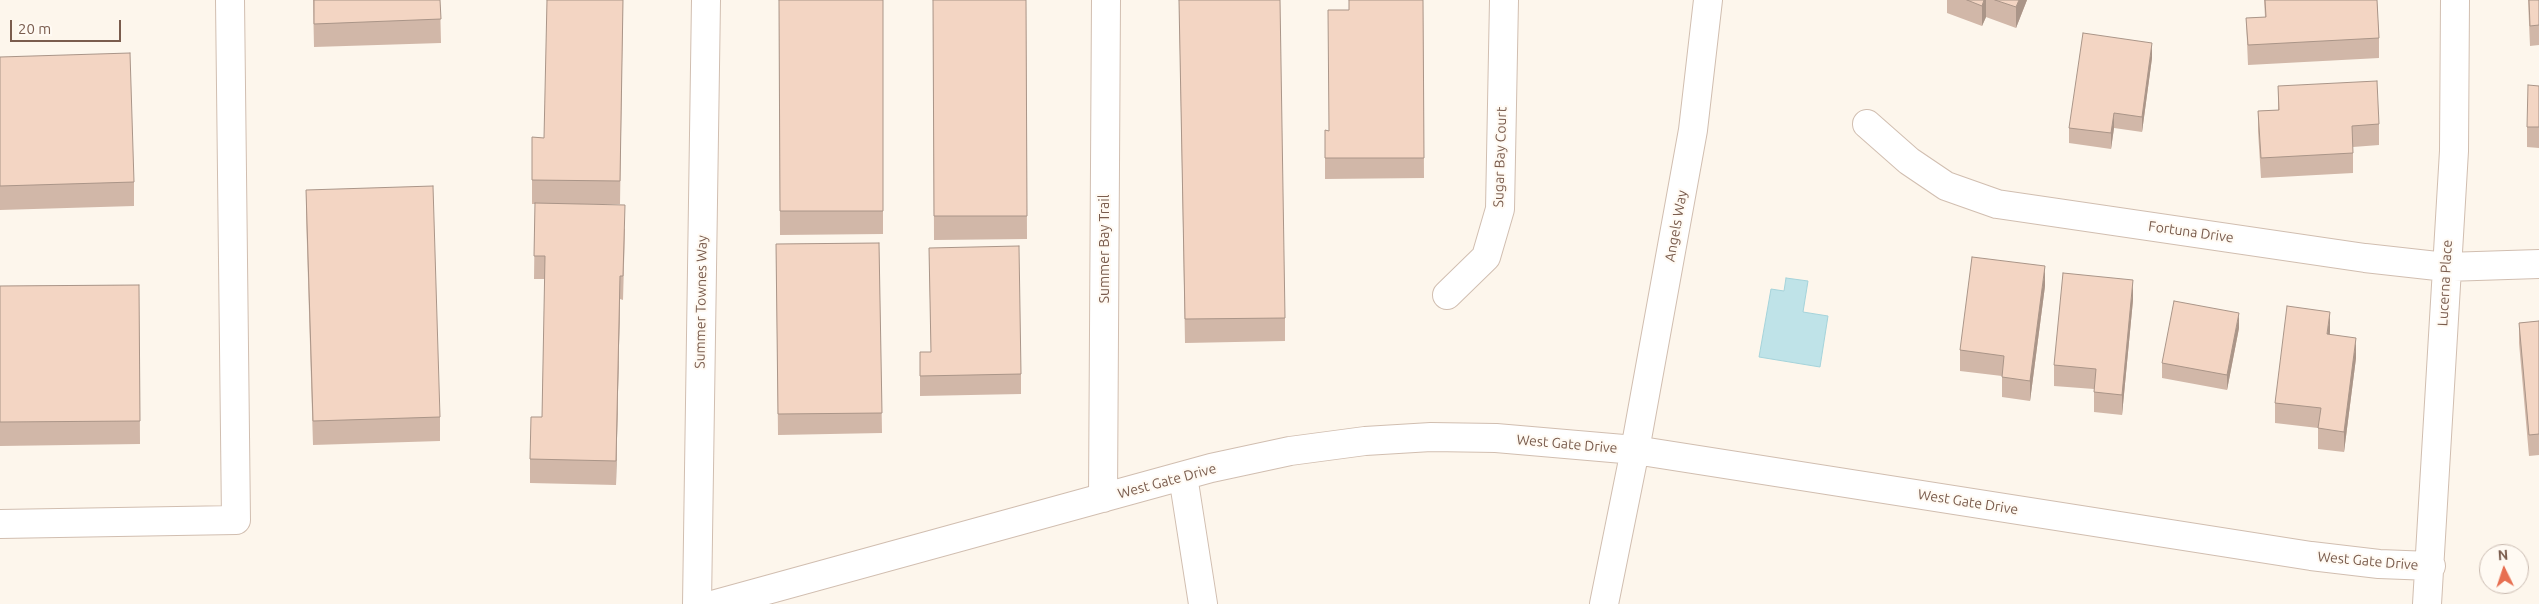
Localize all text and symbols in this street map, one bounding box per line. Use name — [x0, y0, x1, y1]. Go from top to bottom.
scale bar — [12, 10, 124, 42]
text: 20 m — [18, 20, 51, 37]
street label: Sugar Bay Court — [1490, 106, 1510, 208]
street label: Angels Way — [1661, 189, 1691, 263]
street label: Summer Bay Trail — [1096, 195, 1112, 303]
street label: Fortuna Drive — [2147, 218, 2235, 246]
street label: Summer Townes Way — [691, 235, 711, 369]
street label: Lucerna Place — [2434, 239, 2456, 327]
street label: West Gate Drive — [1516, 431, 1618, 457]
street label: West Gate Drive — [1116, 460, 1218, 502]
street label: West Gate Drive — [1917, 486, 2019, 518]
north arrow — [2479, 544, 2529, 594]
text: N — [2497, 547, 2509, 563]
street label: West Gate Drive — [2317, 548, 2419, 574]

